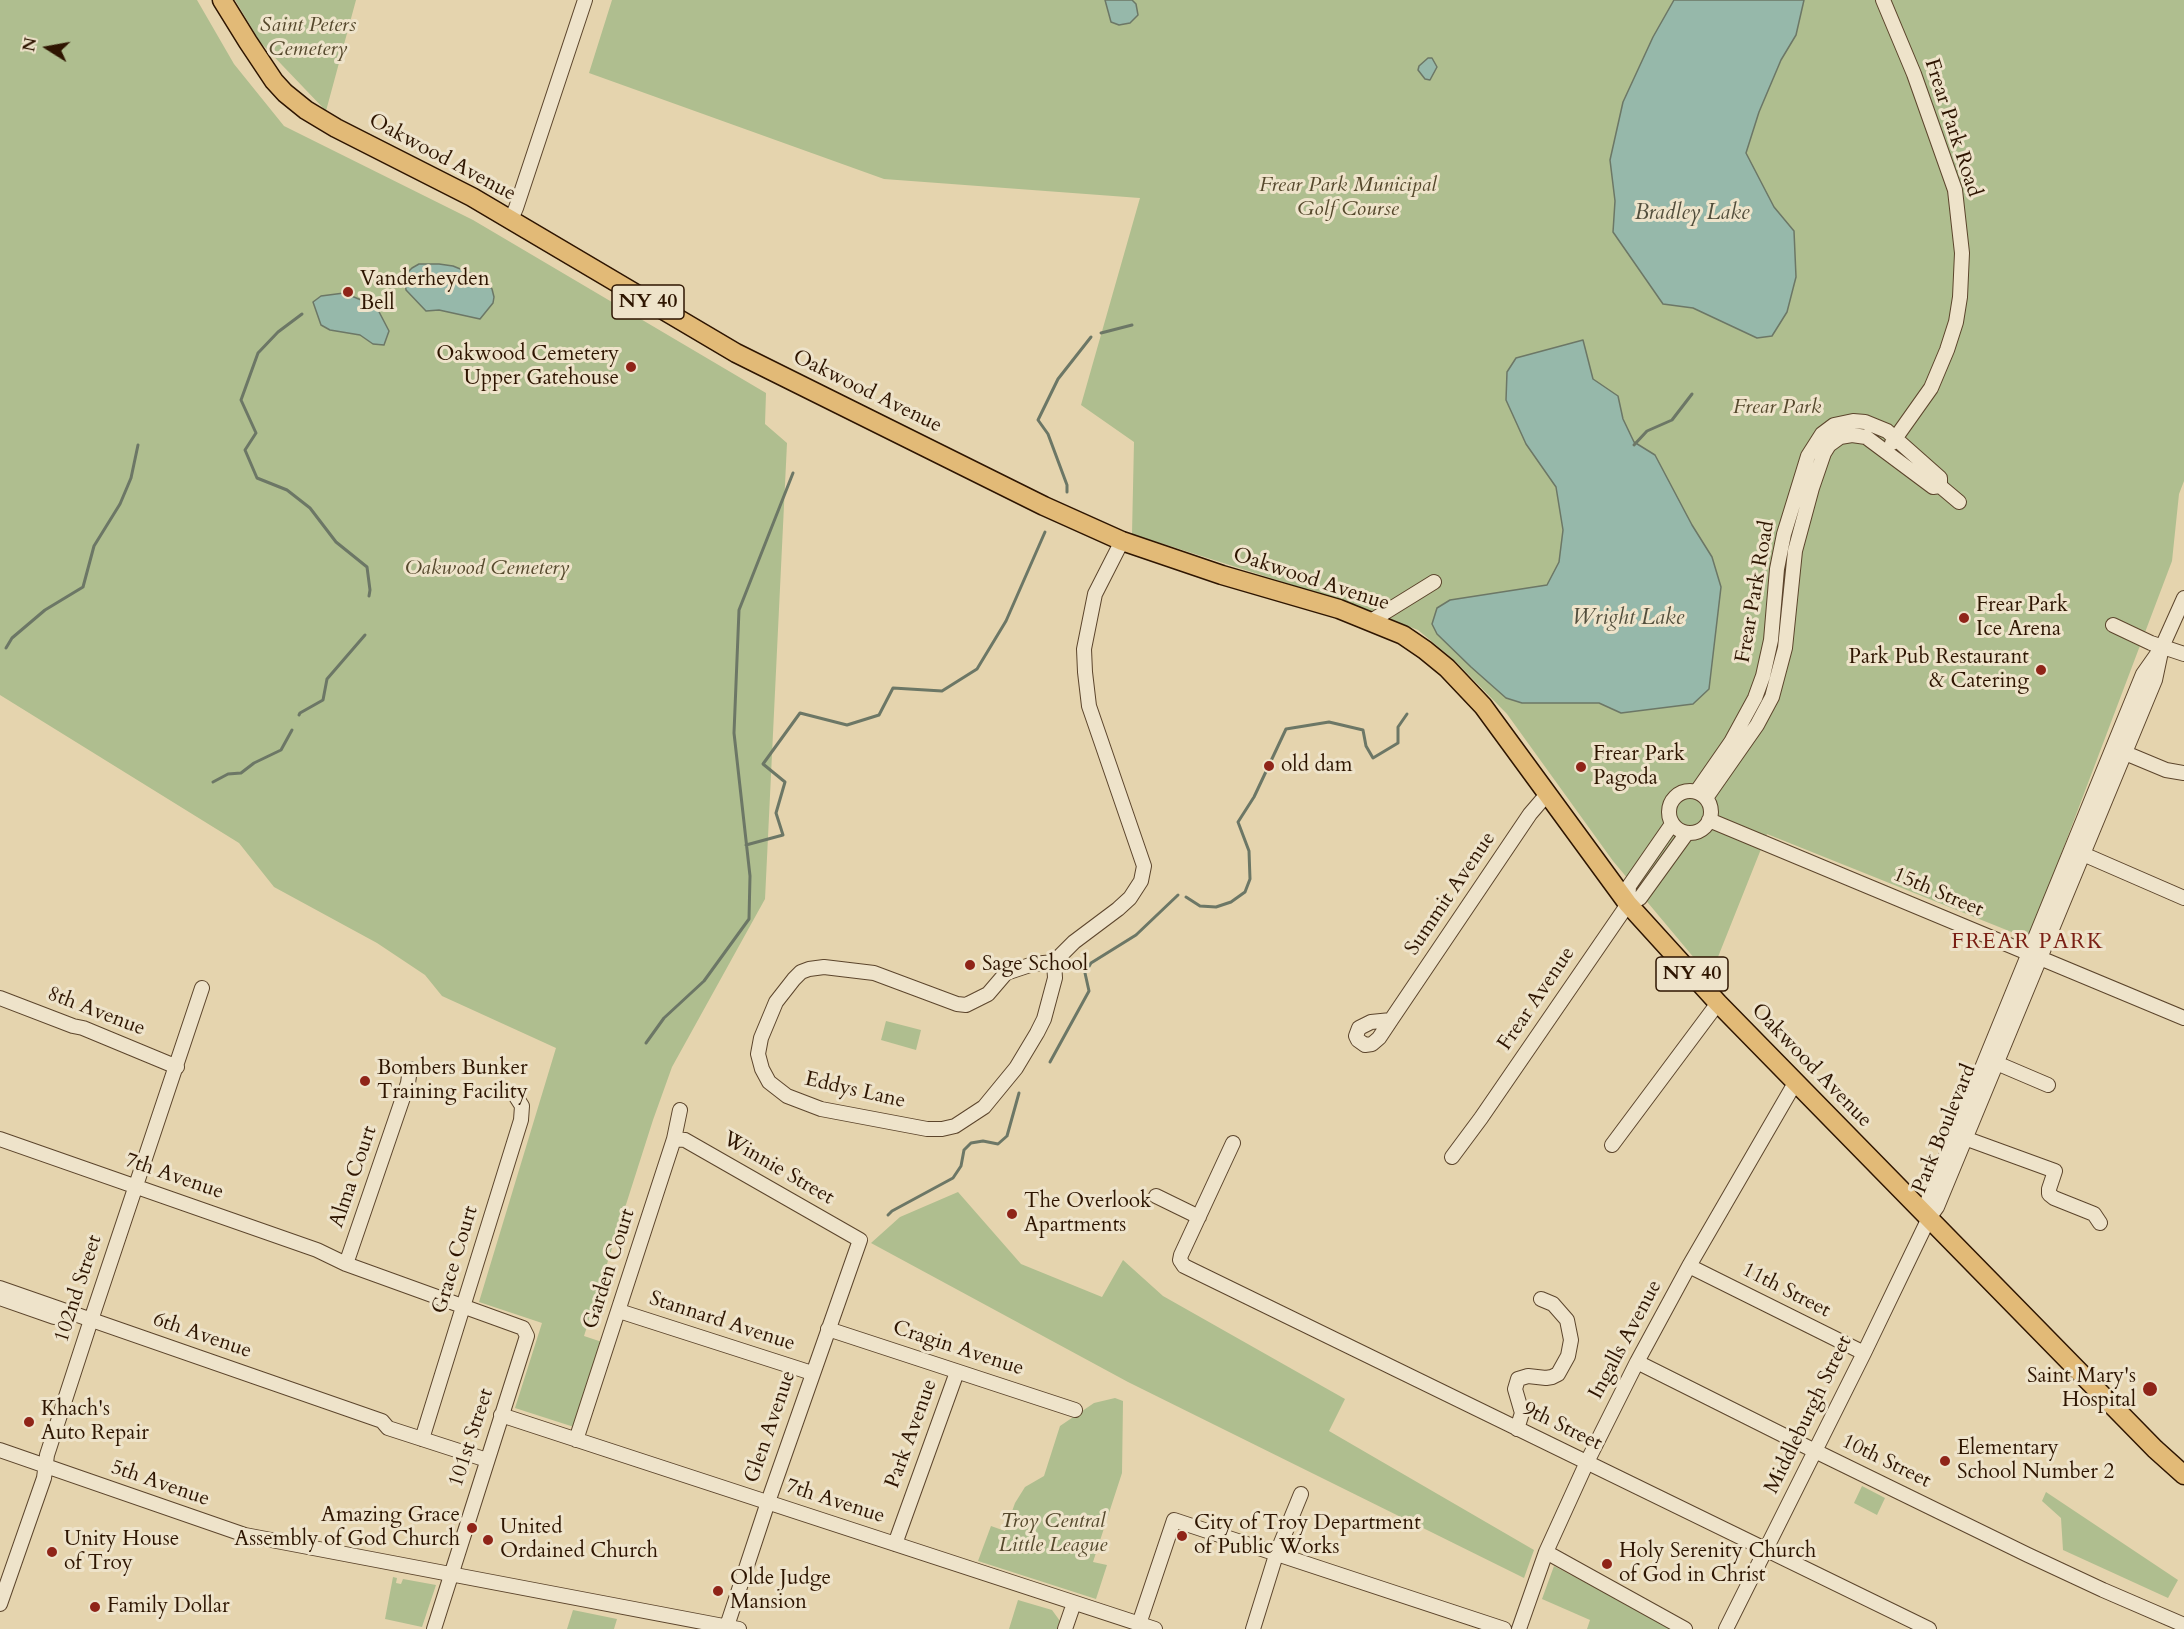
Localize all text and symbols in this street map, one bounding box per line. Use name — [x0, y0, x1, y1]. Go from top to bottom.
park label: Saint Peters Cemetery — [260, 13, 356, 63]
north arrow — [18, 18, 78, 78]
text: N — [18, 36, 42, 53]
street label: Frear Park Road — [1918, 56, 1986, 200]
street label: Oakwood Avenue — [364, 109, 520, 207]
park label: Frear Park Municipal Golf Course — [1259, 173, 1437, 223]
water label: Bradley Lake — [1634, 201, 1750, 227]
place label: Vanderheyden Bell — [360, 267, 490, 317]
marker: Vanderheyden Bell — [341, 285, 355, 299]
road number: NY 40 — [612, 285, 684, 319]
place label: Oakwood Cemetery Upper Gatehouse — [436, 342, 619, 392]
street label: Oakwood Avenue — [788, 345, 946, 439]
marker: Oakwood Cemetery Upper Gatehouse — [624, 360, 638, 374]
park label: Frear Park — [1733, 395, 1821, 421]
street label: Frear Park Road — [1731, 519, 1781, 665]
street label: Oakwood Avenue — [1230, 543, 1392, 617]
park label: Oakwood Cemetery — [405, 556, 569, 582]
place label: Frear Park Ice Arena — [1976, 593, 2068, 643]
water label: Wright Lake — [1572, 606, 1684, 632]
marker: Frear Park Ice Arena — [1957, 611, 1971, 625]
place label: Park Pub Restaurant & Catering — [1848, 645, 2029, 695]
marker: Park Pub Restaurant & Catering — [2034, 663, 2048, 677]
place label: Frear Park Pagoda — [1593, 742, 1685, 792]
place label: old dam — [1281, 753, 1353, 779]
marker: old dam — [1262, 759, 1276, 773]
marker: Frear Park Pagoda — [1574, 760, 1588, 774]
street label: Summit Avenue — [1400, 827, 1502, 961]
street label: 15th Street — [1889, 863, 1987, 923]
district label: FREAR PARK — [1951, 930, 2105, 956]
street label: Frear Avenue — [1493, 942, 1581, 1056]
place label: Sage School — [982, 952, 1088, 978]
road number: NY 40 — [1656, 957, 1728, 991]
marker: Sage School — [963, 958, 977, 972]
street label: 8th Avenue — [44, 982, 148, 1042]
street label: Oakwood Avenue — [1745, 999, 1877, 1133]
place label: Bombers Bunker Training Facility — [377, 1056, 528, 1106]
street label: Park Boulevard — [1908, 1061, 1982, 1197]
street label: Eddys Lane — [802, 1067, 908, 1115]
marker: Bombers Bunker Training Facility — [358, 1074, 372, 1088]
street label: Alma Court — [325, 1123, 383, 1231]
street label: Winnie Street — [718, 1127, 838, 1211]
street label: 7th Avenue — [121, 1148, 227, 1206]
place label: The Overlook Apartments — [1024, 1189, 1151, 1239]
street label: Grace Court — [428, 1203, 484, 1317]
street label: Garden Court — [579, 1206, 641, 1332]
marker: The Overlook Apartments — [1005, 1207, 1019, 1221]
street label: 102nd Street — [50, 1232, 108, 1346]
street label: 11th Street — [1738, 1258, 1834, 1324]
street label: Ingalls Avenue — [1584, 1276, 1668, 1404]
street label: Stannard Avenue — [646, 1287, 798, 1357]
street label: 6th Avenue — [149, 1307, 255, 1365]
street label: Cragin Avenue — [889, 1316, 1027, 1382]
street label: Middleburgh Street — [1760, 1332, 1858, 1498]
place label: Saint Mary's Hospital — [2027, 1364, 2136, 1414]
street label: Glen Avenue — [740, 1368, 802, 1486]
street label: Park Avenue — [881, 1376, 943, 1492]
marker: Saint Mary's Hospital — [2141, 1380, 2159, 1398]
street label: 101st Street — [444, 1386, 500, 1490]
place label: Khach's Auto Repair — [41, 1397, 149, 1447]
street label: 9th Street — [1518, 1397, 1606, 1457]
marker: Khach's Auto Repair — [22, 1415, 36, 1429]
street label: 10th Street — [1837, 1430, 1935, 1494]
place label: Elementary School Number 2 — [1957, 1436, 2114, 1486]
marker: Elementary School Number 2 — [1938, 1454, 1952, 1468]
street label: 5th Avenue — [107, 1455, 213, 1513]
street label: 7th Avenue — [782, 1474, 888, 1530]
place label: Amazing Grace Assembly of God Church — [234, 1503, 460, 1553]
park label: Troy Central Little League — [999, 1509, 1107, 1559]
place label: City of Troy Department of Public Works — [1194, 1511, 1421, 1561]
place label: United Ordained Church — [500, 1515, 658, 1565]
marker: Amazing Grace Assembly of God Church — [465, 1521, 479, 1535]
place label: Unity House of Troy — [64, 1527, 179, 1577]
marker: City of Troy Department of Public Works — [1175, 1529, 1189, 1543]
marker: United Ordained Church — [481, 1533, 495, 1547]
place label: Holy Serenity Church of God in Christ — [1619, 1539, 1816, 1589]
marker: Unity House of Troy — [45, 1545, 59, 1559]
marker: Holy Serenity Church of God in Christ — [1600, 1557, 1614, 1571]
place label: Olde Judge Mansion — [730, 1566, 831, 1616]
marker: Olde Judge Mansion — [711, 1584, 725, 1598]
place label: Family Dollar — [107, 1594, 230, 1620]
marker: Family Dollar — [88, 1600, 102, 1614]

